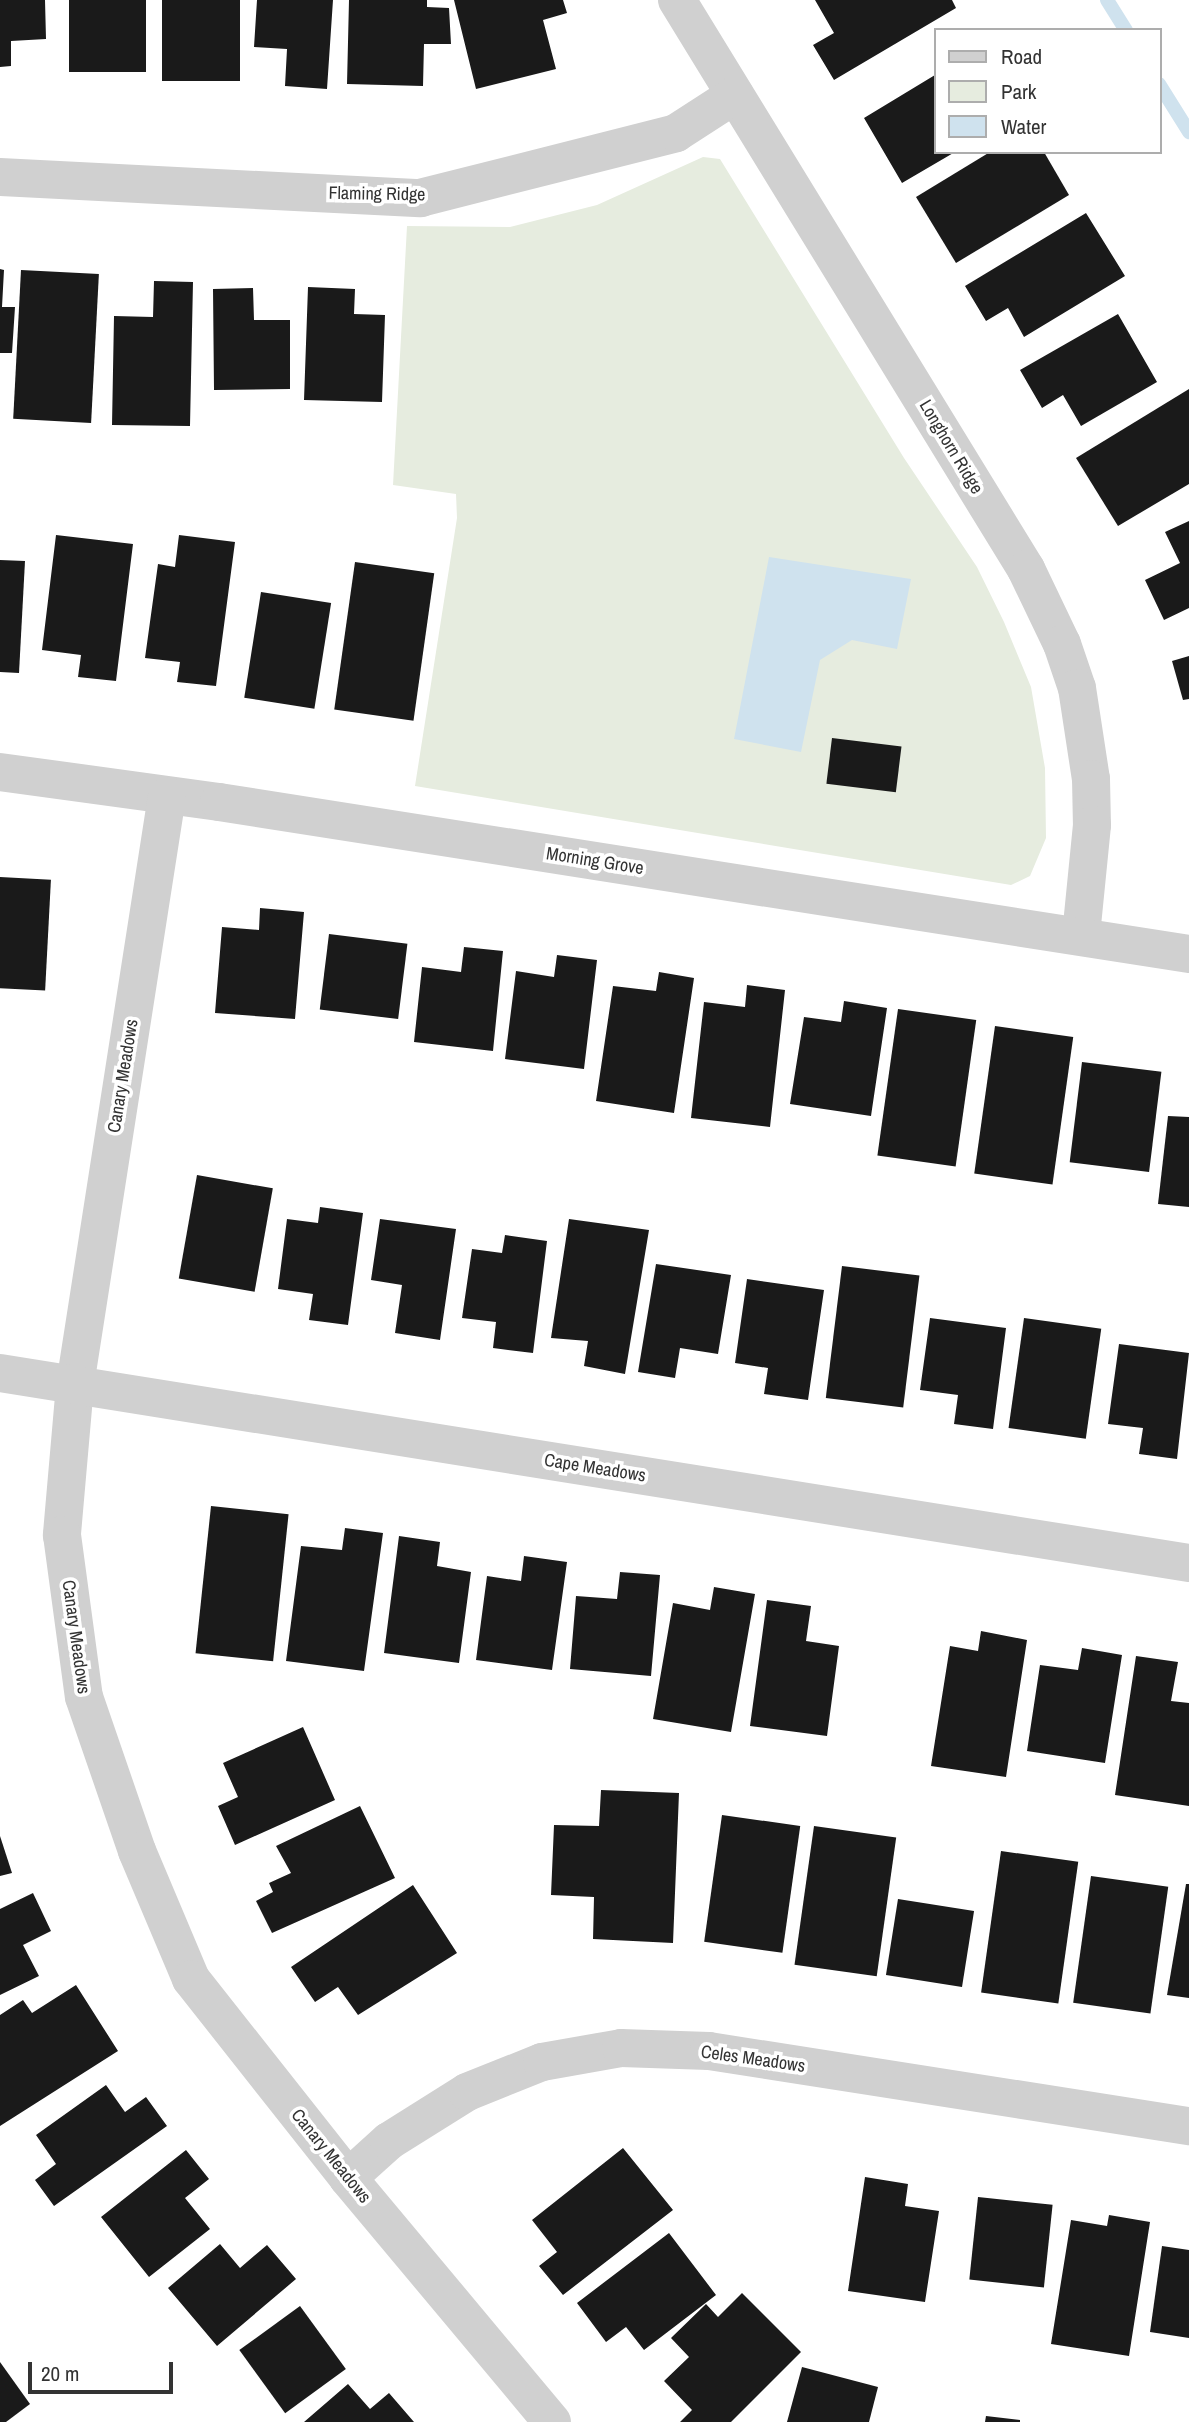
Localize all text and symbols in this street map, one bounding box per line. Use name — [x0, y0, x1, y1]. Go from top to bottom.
legend — [934, 28, 1161, 154]
text: Road — [1001, 42, 1042, 71]
text: Park — [1001, 77, 1036, 106]
text: Water — [1001, 112, 1046, 141]
street label: Flaming Ridge — [328, 182, 426, 206]
street label: Longhorn Ridge — [914, 396, 988, 498]
street label: Morning Grove — [545, 843, 645, 879]
street label: Canary Meadows — [103, 1018, 143, 1134]
street label: Cape Meadows — [543, 1449, 647, 1487]
street label: Canary Meadows — [57, 1579, 95, 1695]
street label: Celes Meadows — [700, 2041, 806, 2077]
street label: Canary Meadows — [286, 2105, 376, 2207]
scale bar — [32, 2348, 177, 2392]
text: 20 m — [41, 2359, 79, 2388]

